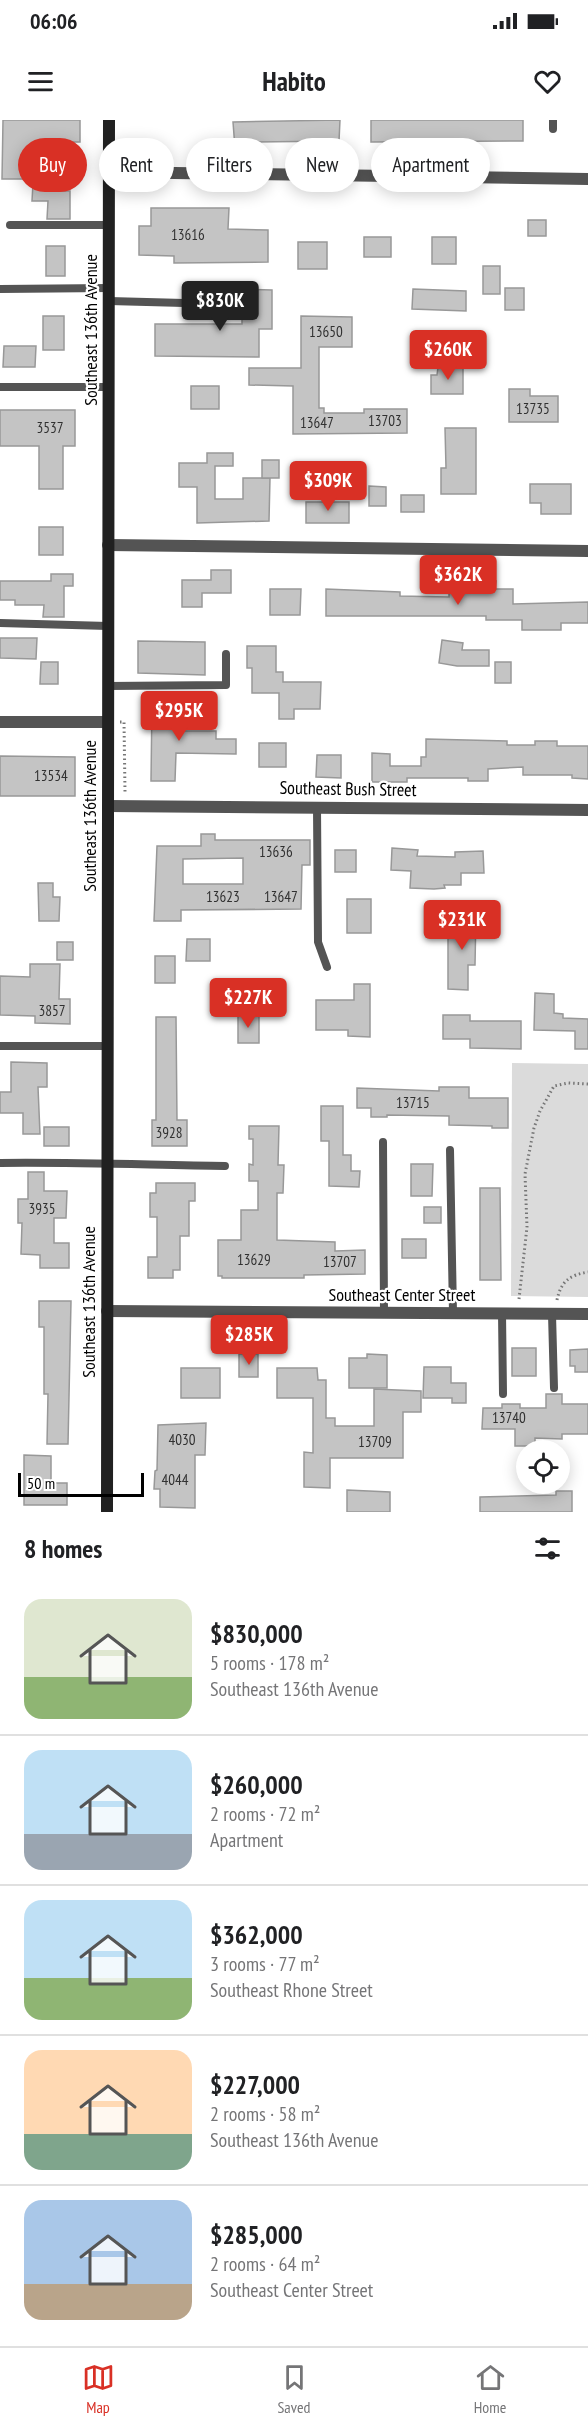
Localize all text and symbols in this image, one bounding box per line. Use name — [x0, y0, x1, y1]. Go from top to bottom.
text: 06:06 — [30, 7, 78, 35]
text: Habito — [262, 64, 326, 98]
icon: menu — [24, 65, 57, 98]
icon: heart — [531, 65, 564, 98]
chip: Buy — [18, 138, 87, 192]
chip: Rent — [99, 138, 174, 192]
chip: Filters — [186, 138, 273, 192]
chip: New — [285, 138, 359, 192]
chip: Apartment — [371, 138, 490, 192]
house number: 13616 — [171, 225, 205, 244]
street label: Southeast 136th Avenue — [79, 254, 102, 406]
pin: $830K — [178, 281, 262, 332]
text: $830K — [196, 287, 244, 313]
house number: 13650 — [309, 322, 343, 341]
pin: $260K — [406, 330, 490, 381]
text: $260K — [424, 336, 472, 362]
house number: 13735 — [516, 399, 550, 418]
house number: 13703 — [368, 411, 402, 430]
house number: 13647 — [300, 413, 334, 432]
house number: 3537 — [36, 418, 64, 437]
pin: $309K — [286, 461, 370, 512]
text: $309K — [304, 467, 352, 493]
pin: $362K — [416, 555, 500, 606]
text: $362K — [434, 561, 482, 587]
pin: $295K — [137, 691, 221, 742]
text: $295K — [155, 697, 203, 723]
street label: Southeast 136th Avenue — [78, 740, 101, 892]
house number: 13534 — [34, 766, 68, 785]
street label: Southeast Bush Street — [279, 776, 417, 801]
house number: 13636 — [259, 842, 293, 861]
house number: 13623 — [206, 887, 240, 906]
house number: 13647 — [264, 887, 298, 906]
pin: $231K — [420, 900, 504, 951]
text: $231K — [438, 906, 486, 932]
pin: $227K — [206, 978, 290, 1029]
text: $227K — [224, 984, 272, 1010]
house number: 3857 — [38, 1001, 66, 1020]
house number: 13715 — [396, 1093, 430, 1112]
house number: 3928 — [155, 1123, 183, 1142]
house number: 3935 — [28, 1199, 56, 1218]
street label: Southeast 136th Avenue — [77, 1226, 100, 1378]
house number: 13629 — [237, 1250, 271, 1269]
house number: 13707 — [323, 1252, 357, 1271]
street label: Southeast Center Street — [329, 1283, 476, 1306]
pin: $285K — [207, 1315, 291, 1366]
text: $285K — [225, 1321, 273, 1347]
house number: 13740 — [492, 1408, 526, 1427]
house number: 4030 — [168, 1430, 196, 1449]
house number: 13709 — [358, 1432, 392, 1451]
map controls — [516, 1440, 570, 1494]
button: locate — [516, 1440, 570, 1494]
scale bar — [18, 1470, 144, 1498]
house number: 4044 — [161, 1470, 189, 1489]
text: 50 m — [27, 1473, 55, 1493]
text: 8 homes — [24, 1532, 102, 1565]
icon: filters — [531, 1532, 564, 1565]
text: $830,000 — [210, 1617, 303, 1650]
icon: home — [72, 1623, 144, 1695]
text: 5 rooms · 178 m² — [210, 1650, 329, 1676]
text: Southeast 136th Avenue — [210, 1676, 379, 1702]
text: $260,000 — [210, 1768, 303, 1801]
icon: home — [72, 1774, 144, 1846]
text: 2 rooms · 72 m² — [210, 1801, 320, 1827]
text: Apartment — [210, 1827, 283, 1853]
text: $362,000 — [210, 1918, 303, 1951]
icon: home — [72, 1924, 144, 1996]
text: 3 rooms · 77 m² — [210, 1951, 320, 1977]
text: Southeast Rhone Street — [210, 1977, 373, 2003]
text: $227,000 — [210, 2068, 300, 2101]
icon: home — [72, 2074, 144, 2146]
text: 2 rooms · 58 m² — [210, 2101, 320, 2127]
text: Southeast 136th Avenue — [210, 2127, 379, 2153]
text: $285,000 — [210, 2218, 303, 2251]
icon: home — [72, 2224, 144, 2296]
text: 2 rooms · 64 m² — [210, 2251, 320, 2277]
text: Southeast Center Street — [210, 2277, 373, 2303]
tab: Map — [82, 2361, 115, 2417]
tab: Saved — [278, 2361, 311, 2417]
tab: Home — [474, 2361, 507, 2417]

